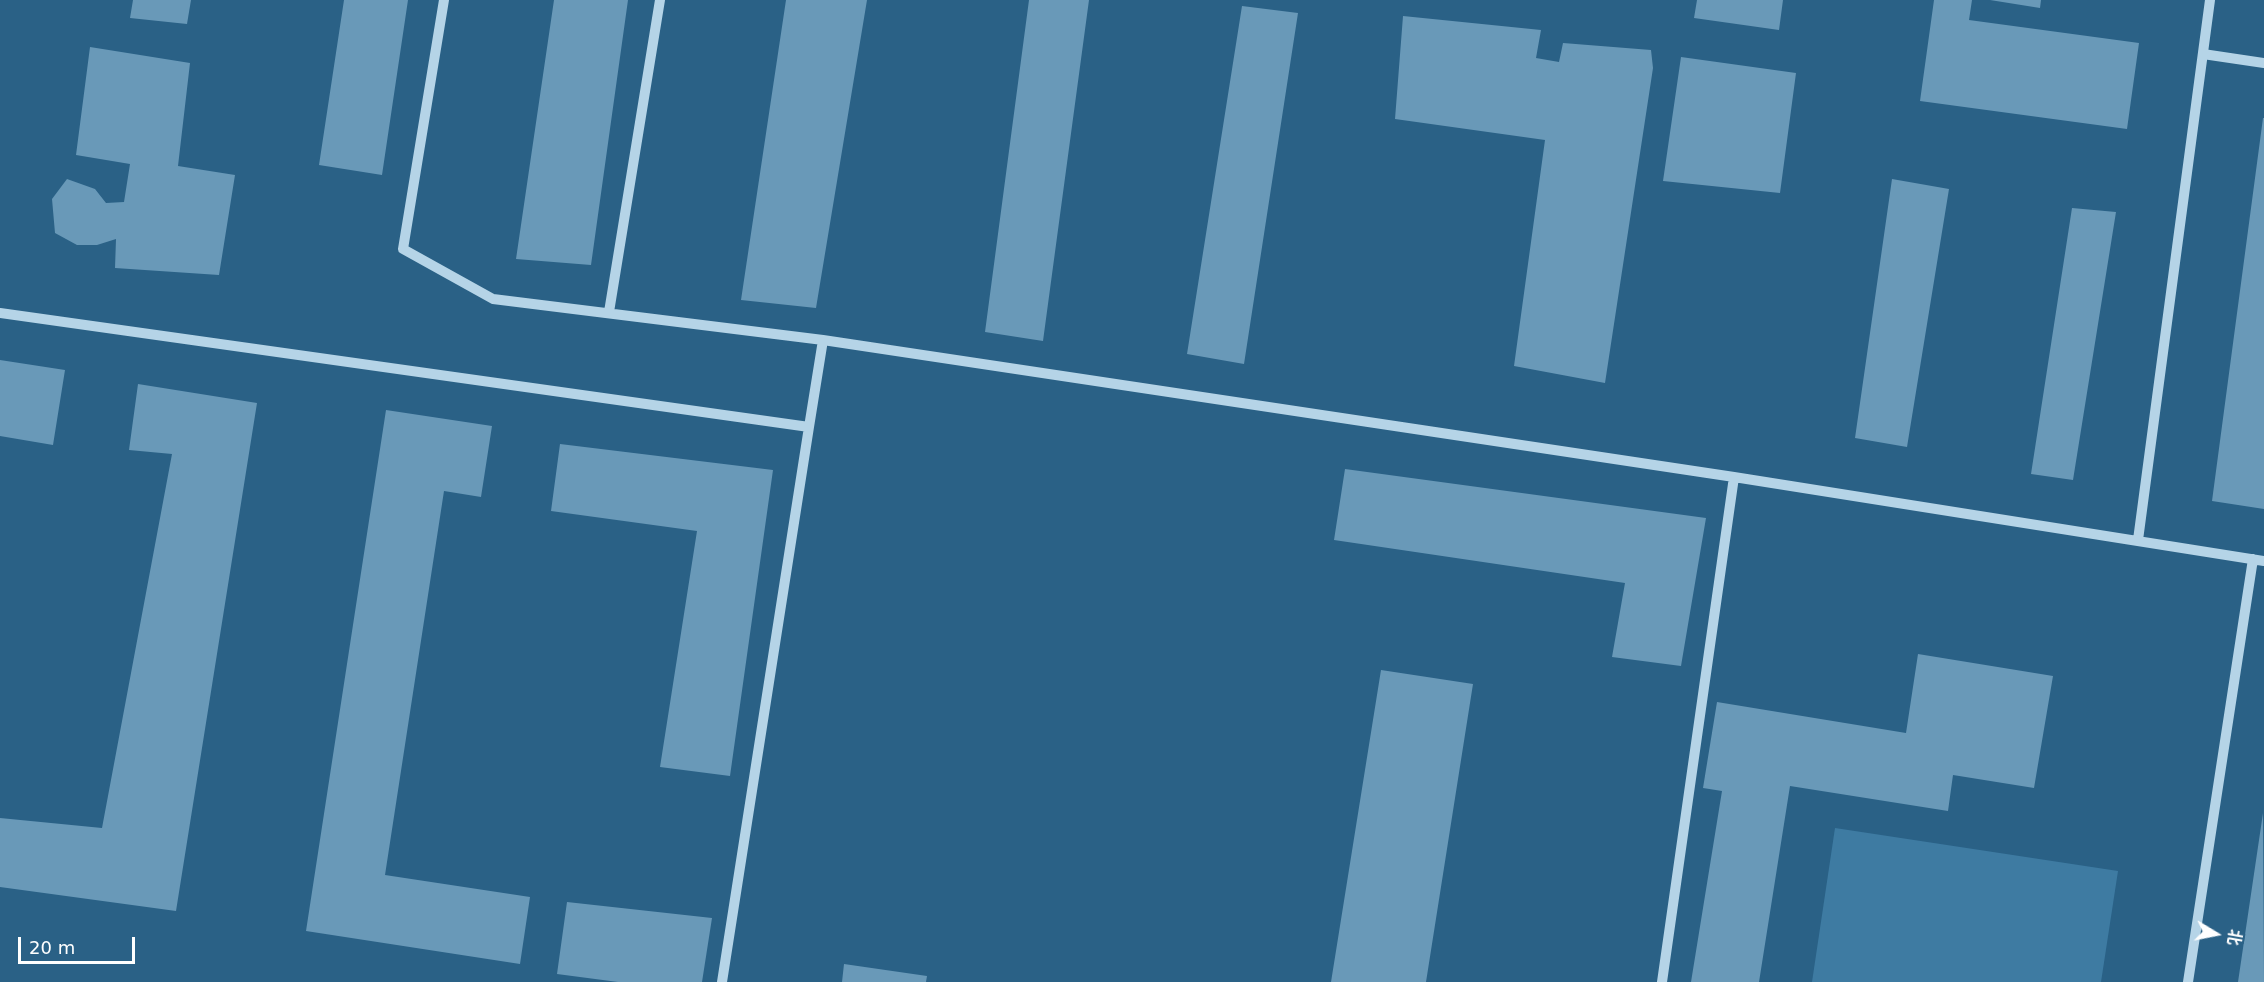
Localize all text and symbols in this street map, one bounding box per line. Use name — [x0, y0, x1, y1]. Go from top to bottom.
north arrow — [2186, 904, 2246, 964]
scale bar — [21, 925, 138, 963]
text: 北 — [2223, 928, 2245, 947]
text: 20 m — [29, 937, 75, 958]

